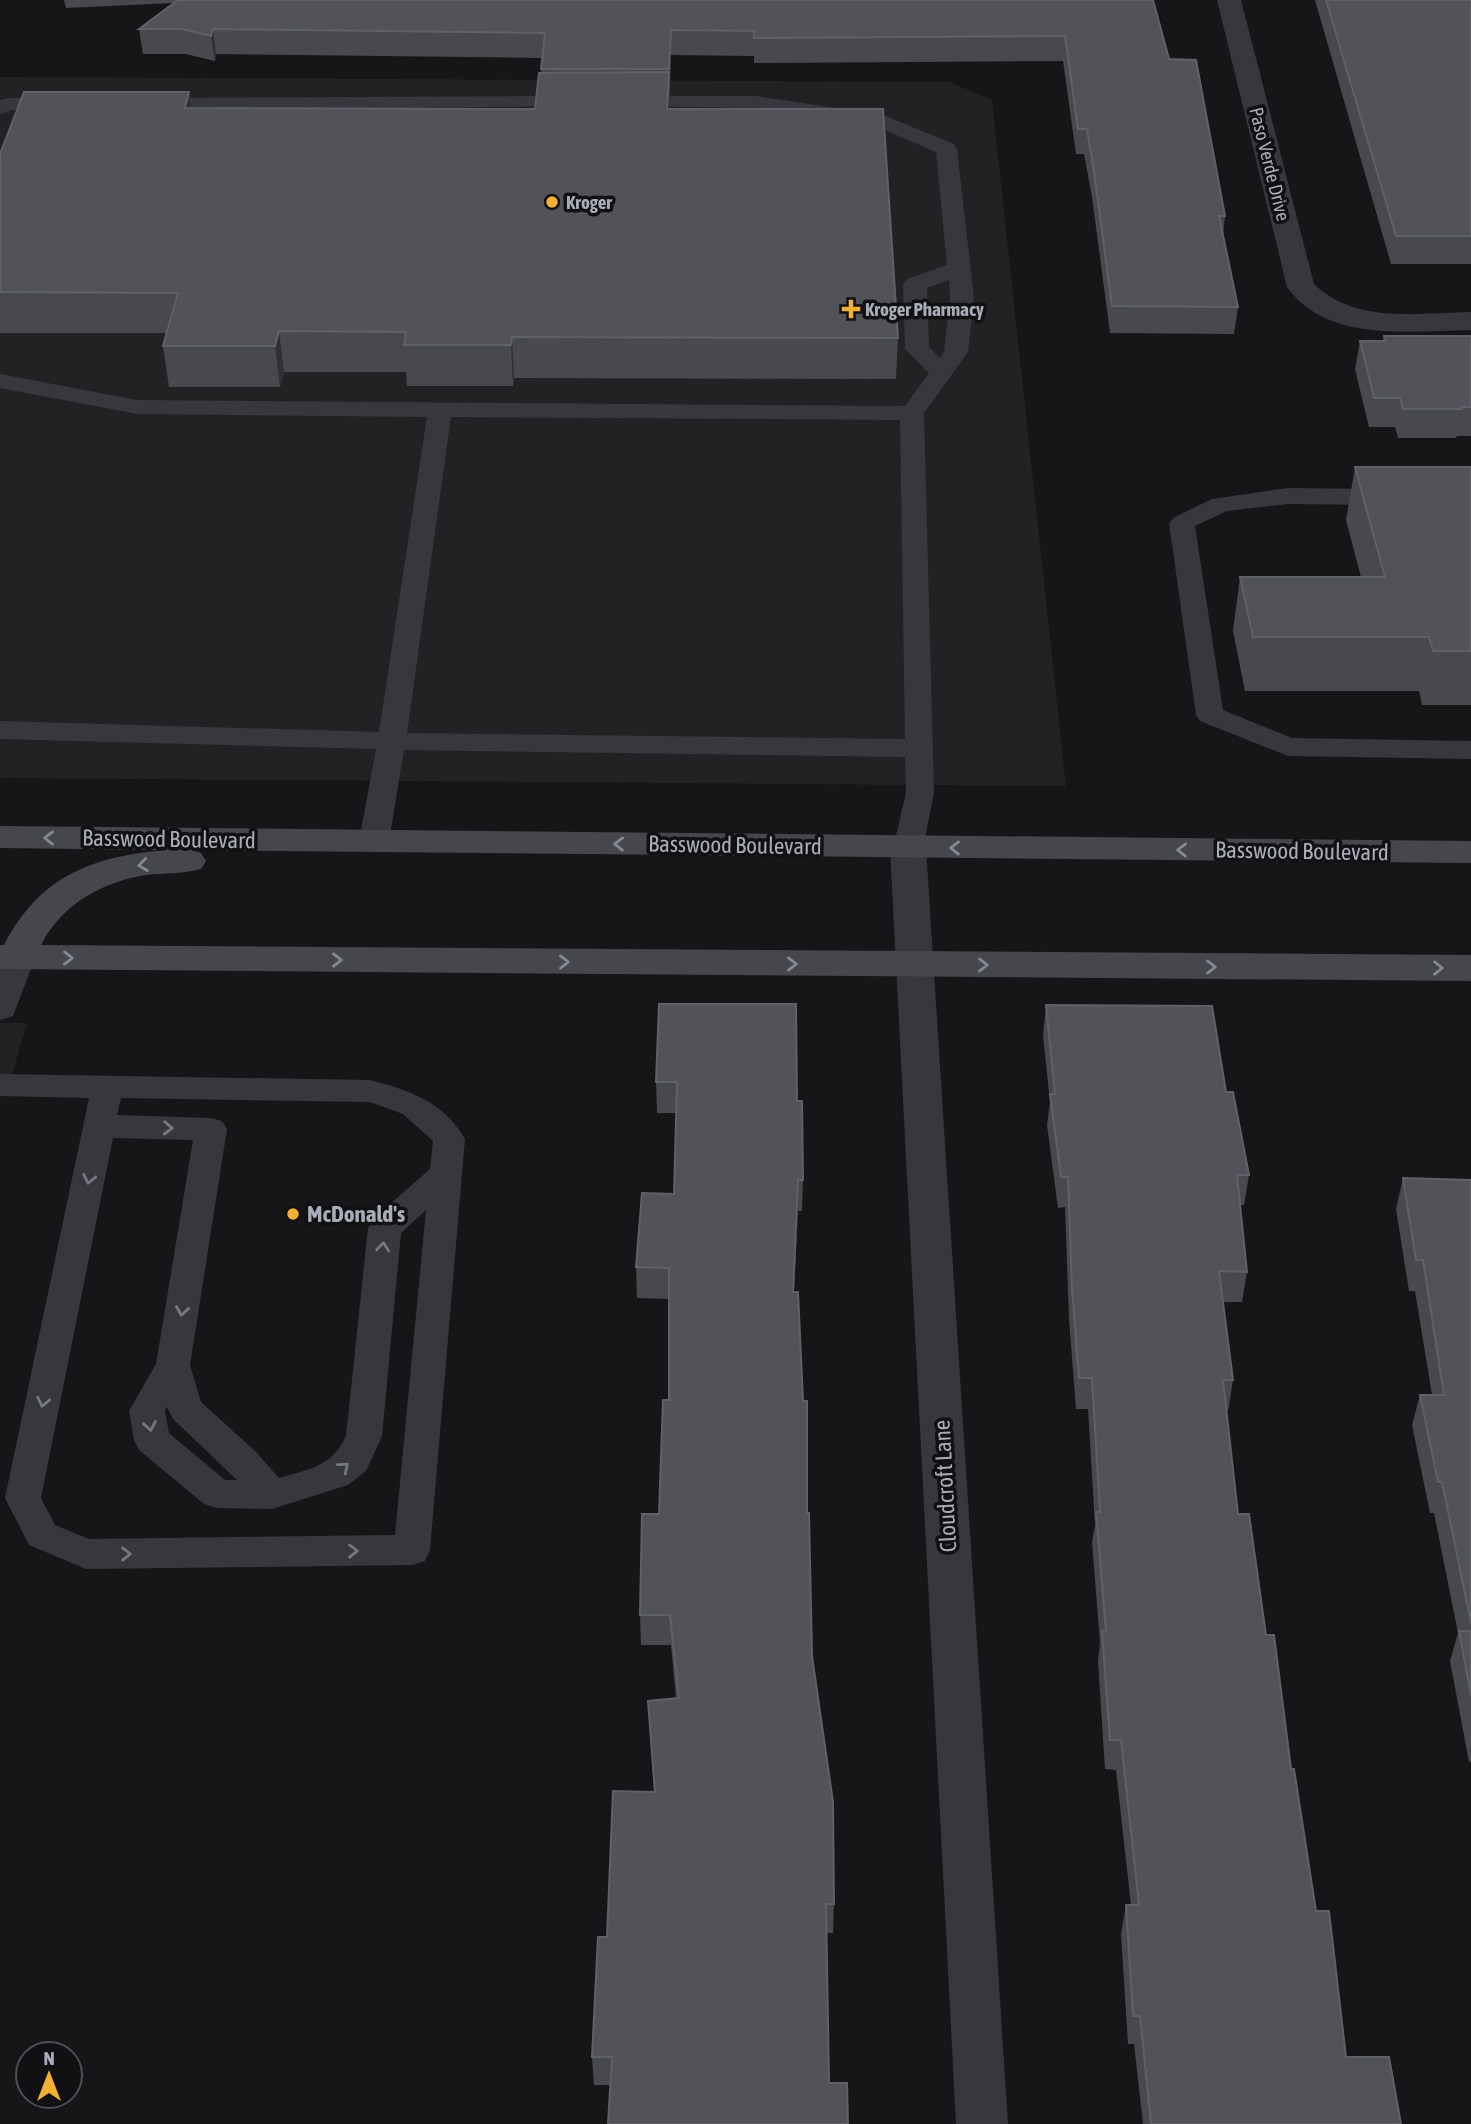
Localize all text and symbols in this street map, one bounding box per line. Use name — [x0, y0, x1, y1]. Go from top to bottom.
street label: Paso Verde Drive — [1245, 105, 1295, 223]
place label: Kroger — [566, 191, 612, 213]
marker: Kroger — [544, 194, 560, 210]
place label: Kroger Pharmacy — [865, 298, 984, 320]
marker: Kroger Pharmacy — [843, 301, 859, 317]
street label: Basswood Boulevard — [82, 824, 256, 854]
one-way arrow — [43, 830, 54, 846]
street label: Basswood Boulevard — [648, 830, 822, 860]
one-way arrow — [614, 836, 624, 852]
street label: Basswood Boulevard — [1215, 836, 1389, 866]
one-way arrow — [949, 840, 960, 856]
one-way arrow — [1177, 842, 1187, 858]
one-way arrow — [137, 857, 149, 872]
one-way arrow — [63, 950, 74, 966]
one-way arrow — [332, 952, 343, 968]
one-way arrow — [560, 954, 570, 970]
one-way arrow — [787, 956, 798, 972]
one-way arrow — [978, 957, 989, 973]
one-way arrow — [1206, 959, 1216, 975]
one-way arrow — [1433, 960, 1444, 976]
one-way arrow — [163, 1120, 174, 1136]
one-way arrow — [83, 1173, 98, 1185]
place label: McDonald's — [307, 1201, 405, 1227]
marker: McDonald's — [285, 1206, 301, 1222]
one-way arrow — [376, 1242, 391, 1253]
one-way arrow — [175, 1305, 190, 1317]
one-way arrow — [37, 1396, 52, 1408]
street label: Cloudcroft Lane — [929, 1419, 961, 1553]
one-way arrow — [142, 1420, 157, 1432]
one-way arrow — [336, 1463, 349, 1475]
one-way arrow — [348, 1543, 359, 1558]
one-way arrow — [121, 1546, 132, 1561]
north arrow — [14, 2040, 84, 2110]
text: N — [43, 2047, 55, 2069]

